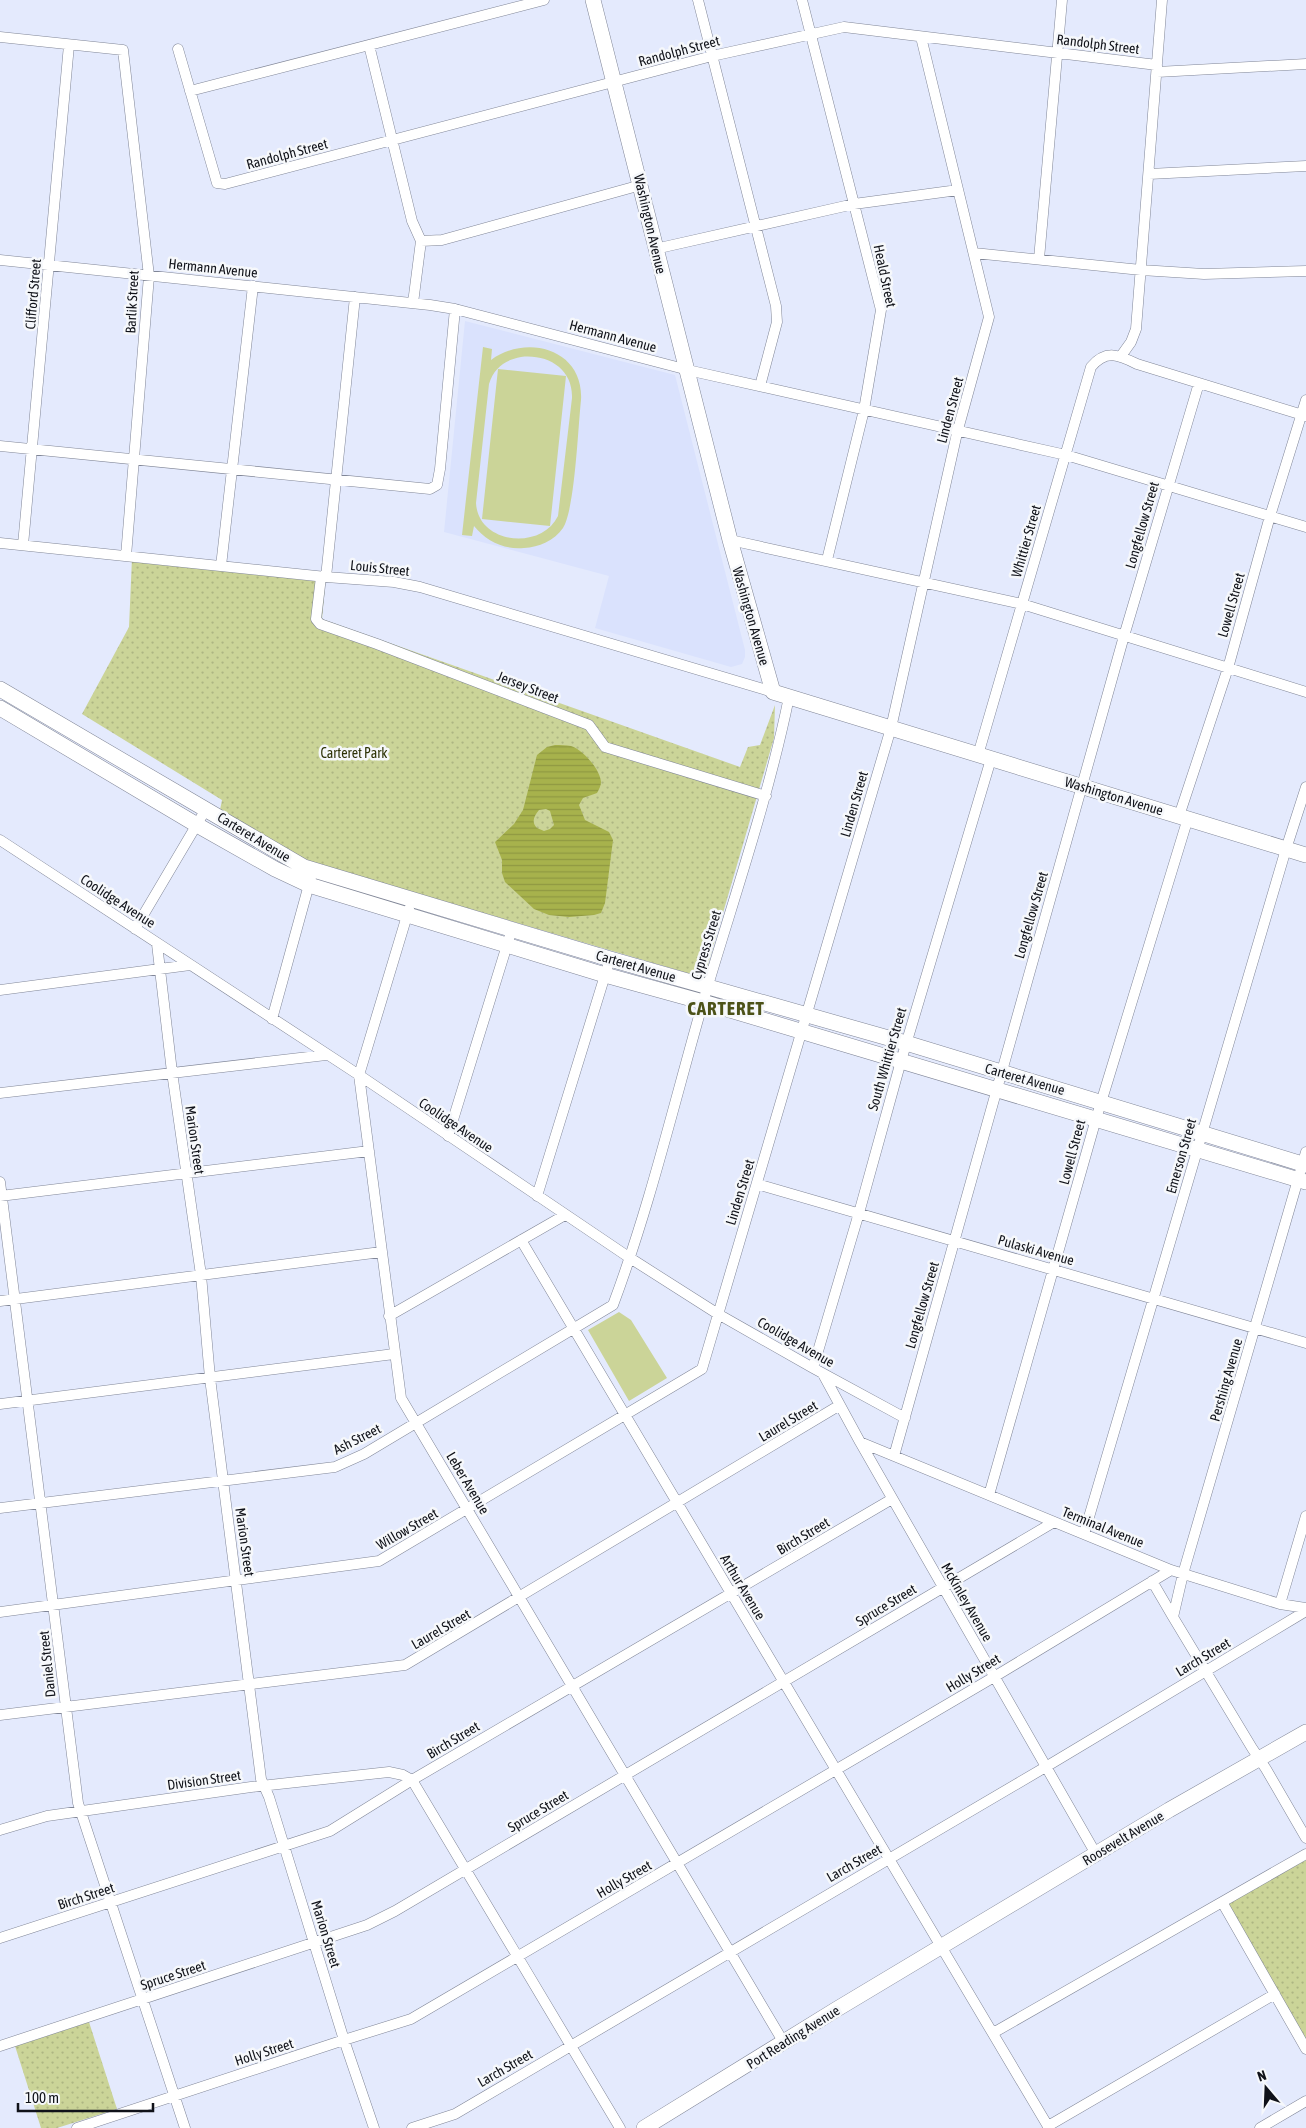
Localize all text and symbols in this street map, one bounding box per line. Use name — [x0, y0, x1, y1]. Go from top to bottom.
street label: Randolph Street — [1056, 31, 1140, 57]
street label: Randolph Street — [637, 32, 721, 70]
street label: Randolph Street — [245, 135, 329, 173]
street label: Washington Avenue — [631, 173, 669, 275]
street label: Heald Street — [871, 243, 899, 309]
street label: Hermann Avenue — [168, 255, 258, 281]
street label: Clifford Street — [22, 258, 44, 330]
street label: Barlik Street — [122, 270, 142, 334]
street label: Hermann Avenue — [568, 317, 658, 355]
street label: Linden Street — [933, 375, 967, 445]
street label: Longfellow Street — [1122, 480, 1162, 570]
street label: Whittier Street — [1008, 503, 1044, 579]
street label: Louis Street — [350, 557, 410, 579]
street label: Washington Avenue — [729, 565, 773, 667]
street label: Lowell Street — [1214, 571, 1248, 639]
street label: Jersey Street — [495, 668, 561, 706]
park label: Carteret Park — [321, 745, 387, 761]
street label: Linden Street — [837, 769, 871, 839]
street label: Washington Avenue — [1063, 773, 1165, 819]
street label: Carteret Avenue — [215, 809, 293, 865]
street label: Longfellow Street — [1011, 870, 1051, 960]
street label: Coolidge Avenue — [78, 871, 158, 931]
street label: Cypress Street — [688, 908, 724, 982]
street label: Carteret Avenue — [594, 947, 678, 985]
district label: CARTERET — [687, 997, 765, 1019]
street label: South Whittier Street — [865, 1006, 909, 1112]
street label: Carteret Avenue — [983, 1060, 1067, 1098]
street label: Coolidge Avenue — [416, 1094, 496, 1156]
street label: Marion Street — [182, 1105, 208, 1175]
street label: Emerson Street — [1163, 1117, 1199, 1195]
street label: Lowell Street — [1056, 1118, 1088, 1186]
street label: Linden Street — [722, 1157, 758, 1227]
street label: Pulaski Avenue — [996, 1232, 1076, 1268]
street label: Longfellow Street — [902, 1260, 942, 1350]
street label: Coolidge Avenue — [755, 1314, 837, 1370]
street label: Pershing Avenue — [1207, 1337, 1245, 1423]
street label: Laurel Street — [756, 1397, 820, 1445]
street label: Ash Street — [331, 1420, 383, 1458]
street label: Leber Avenue — [443, 1449, 493, 1517]
street label: Terminal Avenue — [1060, 1503, 1146, 1551]
street label: Willow Street — [374, 1505, 440, 1553]
street label: Marion Street — [232, 1507, 258, 1577]
street label: Birch Street — [774, 1514, 832, 1558]
street label: Arthur Avenue — [717, 1551, 769, 1623]
street label: McKinley Avenue — [938, 1560, 996, 1644]
street label: Spruce Street — [853, 1581, 919, 1629]
street label: Laurel Street — [409, 1606, 473, 1652]
street label: Daniel Street — [36, 1630, 58, 1698]
street label: Larch Street — [1173, 1635, 1233, 1679]
street label: Holly Street — [943, 1651, 1003, 1695]
street label: Birch Street — [424, 1718, 482, 1762]
street label: Division Street — [166, 1767, 242, 1793]
street label: Spruce Street — [505, 1787, 571, 1835]
street label: Roosevelt Avenue — [1080, 1808, 1166, 1868]
street label: Larch Street — [824, 1841, 884, 1885]
street label: Holly Street — [594, 1857, 654, 1901]
street label: Birch Street — [56, 1879, 116, 1913]
street label: Marion Street — [308, 1899, 344, 1969]
street label: Spruce Street — [138, 1957, 208, 1993]
street label: Port Reading Avenue — [744, 2002, 842, 2072]
street label: Holly Street — [233, 2035, 295, 2069]
street label: Larch Street — [475, 2046, 535, 2090]
north arrow — [1241, 2063, 1291, 2113]
text: N — [1255, 2067, 1268, 2085]
scale bar — [18, 2080, 152, 2112]
text: 100 m — [25, 2089, 59, 2106]

